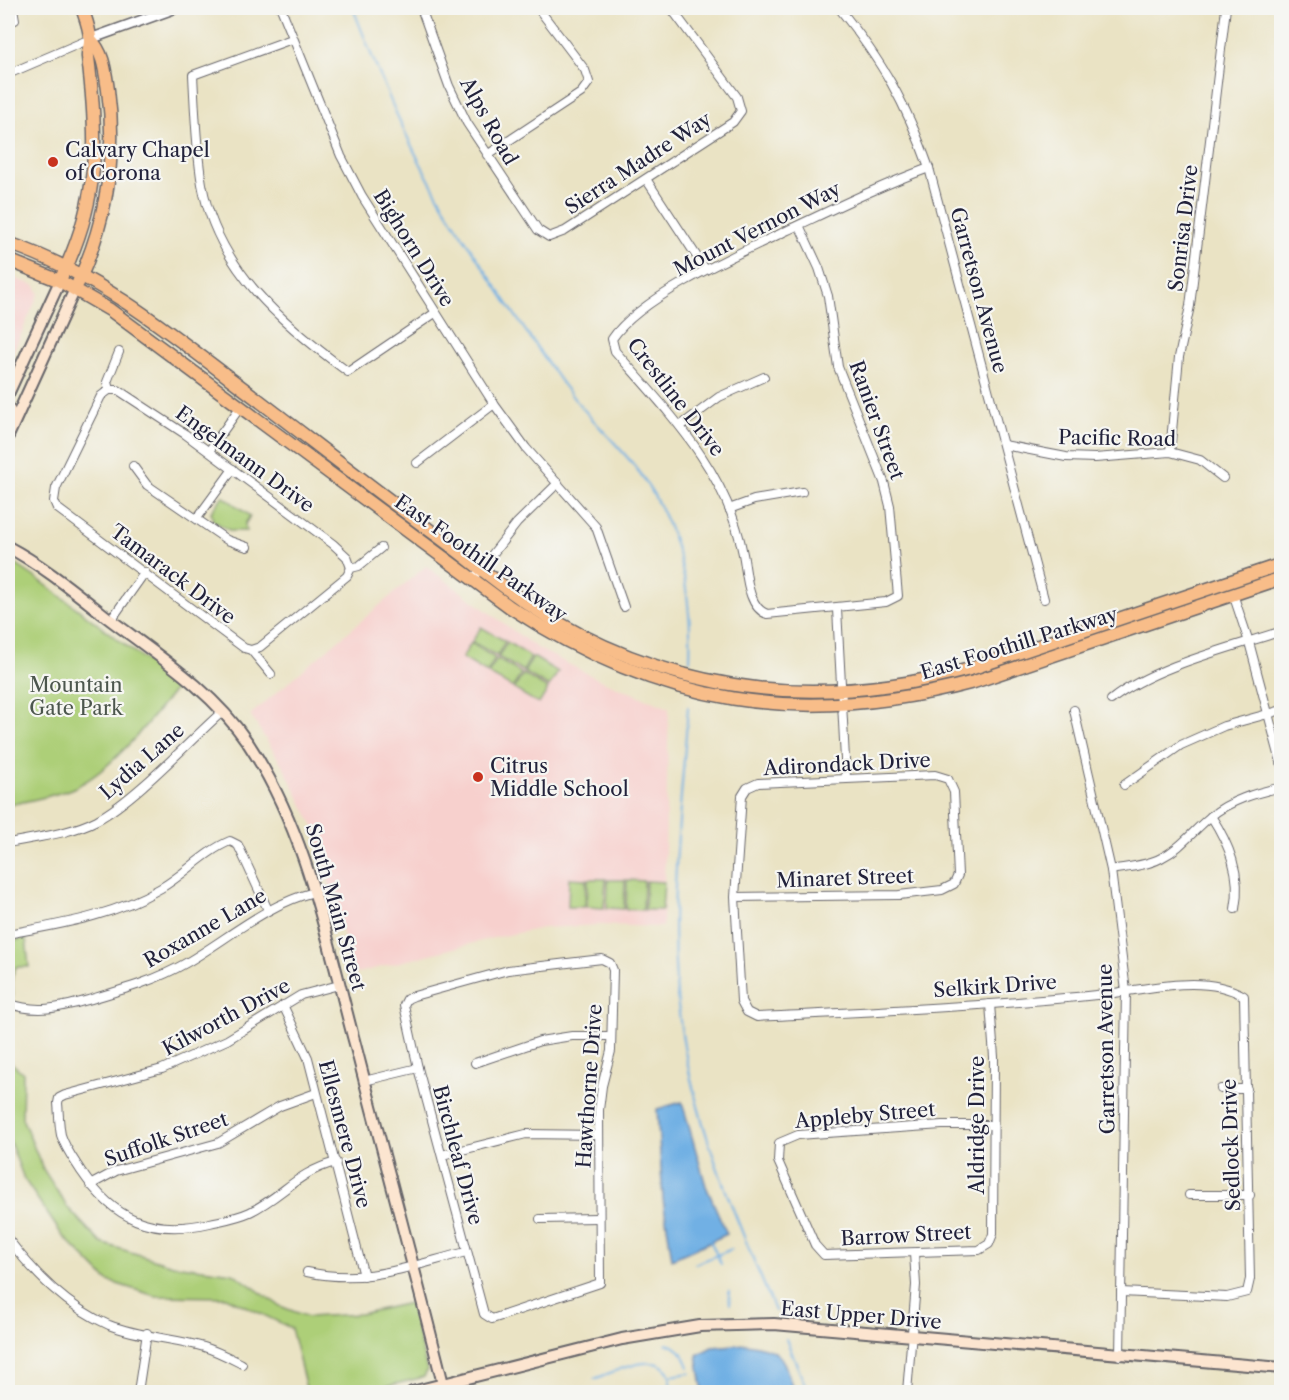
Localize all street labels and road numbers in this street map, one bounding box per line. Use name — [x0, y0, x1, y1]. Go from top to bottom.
street label: Alps Road — [455, 72, 523, 169]
street label: Sierra Madre Way — [560, 106, 716, 219]
street label: Sonrisa Drive — [1163, 163, 1203, 293]
street label: Mount Vernon Way — [670, 176, 845, 281]
street label: Bighorn Drive — [368, 185, 460, 311]
street label: Garretson Avenue — [945, 204, 1013, 376]
street label: Crestline Drive — [622, 333, 730, 461]
street label: Ranier Street — [844, 357, 910, 483]
street label: Engelmann Drive — [171, 401, 319, 517]
street label: Pacific Road — [1058, 425, 1176, 451]
street label: East Foothill Parkway — [390, 489, 573, 627]
street label: Tamarack Drive — [106, 519, 240, 629]
street label: East Foothill Parkway — [917, 601, 1121, 684]
street label: Lydia Lane — [95, 718, 189, 804]
street label: Adirondack Drive — [762, 748, 931, 780]
street label: South Main Street — [301, 821, 371, 993]
street label: Minaret Street — [776, 864, 914, 892]
street label: Roxanne Lane — [140, 883, 270, 973]
street label: Garretson Avenue — [1093, 963, 1119, 1135]
street label: Selkirk Drive — [932, 970, 1058, 1002]
street label: Kilworth Drive — [158, 973, 294, 1061]
street label: Hawthorne Drive — [571, 1003, 607, 1169]
street label: Aldridge Drive — [965, 1056, 989, 1195]
street label: Ellesmere Drive — [314, 1057, 376, 1211]
street label: Sedlock Drive — [1217, 1078, 1245, 1212]
street label: Birchleaf Drive — [428, 1083, 488, 1227]
street label: Appleby Street — [793, 1097, 936, 1133]
street label: Suffolk Street — [101, 1107, 231, 1171]
street label: Barrow Street — [840, 1220, 972, 1250]
street label: East Upper Drive — [780, 1296, 942, 1334]

